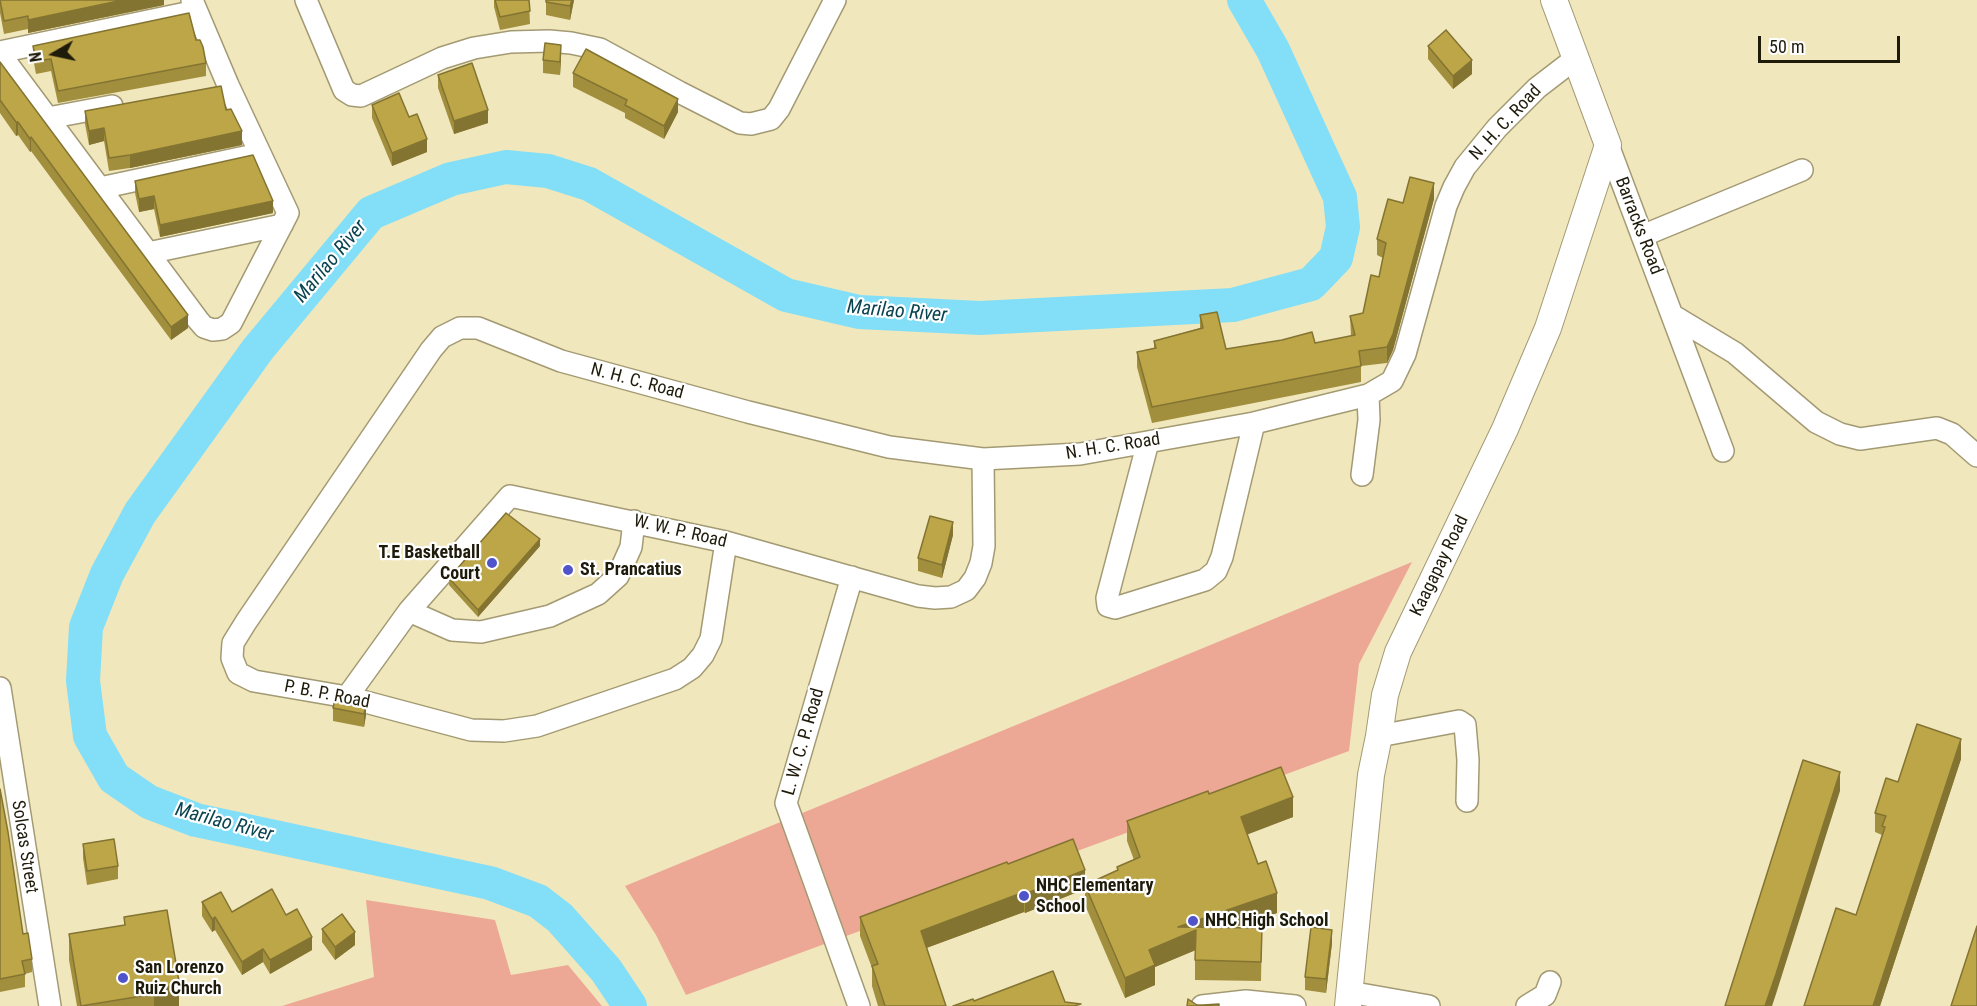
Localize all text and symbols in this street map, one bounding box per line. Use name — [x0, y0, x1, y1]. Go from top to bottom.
north arrow — [24, 24, 84, 84]
scale bar — [1761, 24, 1904, 62]
text: 50 m — [1769, 36, 1804, 57]
text: N — [26, 51, 46, 63]
street label: N. H. C. Road — [1466, 81, 1546, 165]
street label: Barracks Road — [1610, 174, 1666, 278]
water label: Marilao River — [290, 216, 372, 308]
water label: Marilao River — [846, 296, 948, 328]
street label: N. H. C. Road — [588, 359, 686, 405]
street label: N. H. C. Road — [1064, 429, 1162, 465]
street label: W. W. P. Road — [631, 511, 729, 553]
street label: Kaagapay Road — [1406, 512, 1474, 620]
place label: T.E Basketball Court — [379, 542, 480, 584]
marker: T.E Basketball Court — [485, 556, 499, 570]
place label: St. Prancatius — [580, 559, 682, 581]
marker: St. Prancatius — [561, 563, 575, 577]
street label: P. B. P. Road — [282, 676, 372, 714]
street label: L. W. C. P. Road — [778, 686, 830, 798]
water label: Marilao River — [172, 798, 276, 848]
street label: Solcas Street — [6, 799, 42, 895]
place label: NHC Elementary School — [1036, 875, 1153, 918]
marker: NHC Elementary School — [1017, 889, 1031, 903]
place label: NHC High School — [1205, 910, 1328, 932]
marker: NHC High School — [1186, 914, 1200, 928]
place label: San Lorenzo Ruiz Church — [135, 957, 224, 1000]
marker: San Lorenzo Ruiz Church — [116, 971, 130, 985]

